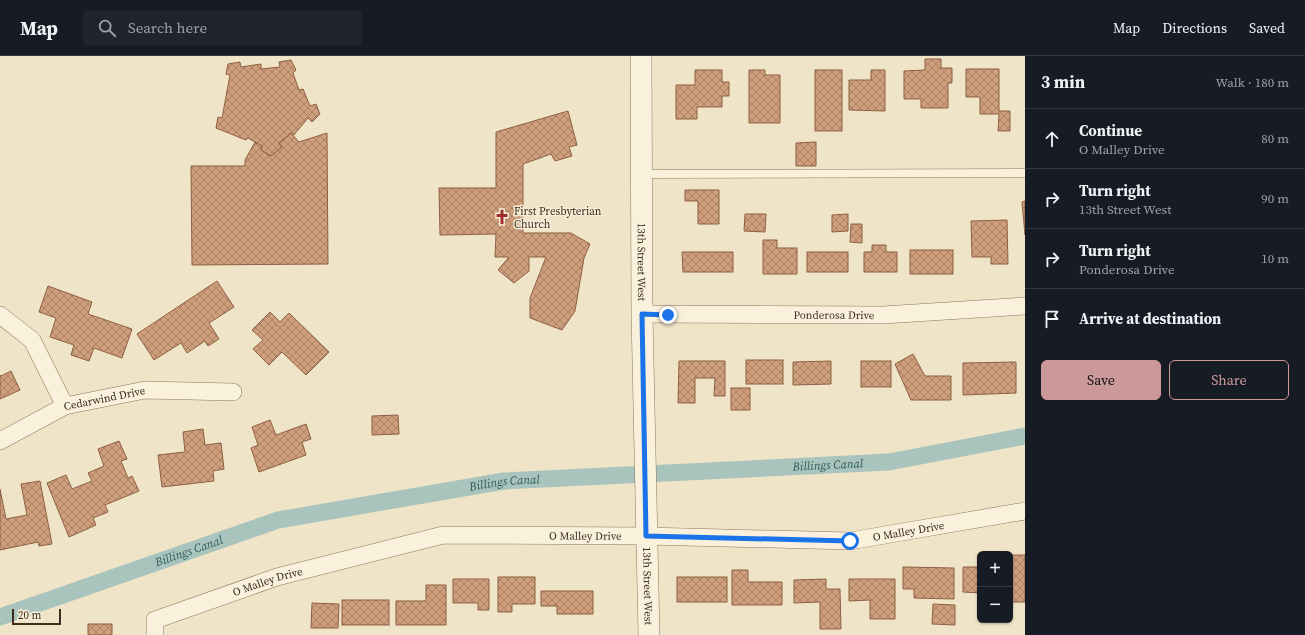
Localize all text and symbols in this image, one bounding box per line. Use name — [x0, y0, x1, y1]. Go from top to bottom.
search box — [82, 10, 362, 46]
text: Map — [20, 15, 58, 41]
icon: search — [96, 17, 118, 39]
text: Search here — [128, 17, 207, 38]
text: Map — [1113, 18, 1140, 38]
text: Directions — [1162, 18, 1227, 38]
text: Saved — [1249, 18, 1285, 38]
text: 3 min — [1041, 70, 1085, 94]
text: Walk · 180 m — [1216, 74, 1289, 91]
text: Continue — [1079, 120, 1142, 141]
icon: ahead — [1041, 128, 1063, 150]
text: 80 m — [1261, 130, 1289, 147]
text: O Malley Drive — [1079, 141, 1165, 158]
text: Turn right — [1079, 180, 1151, 201]
icon: right — [1041, 188, 1063, 210]
text: 90 m — [1261, 190, 1289, 207]
text: 13th Street West — [1079, 201, 1171, 218]
place label: First Presbyterian Church — [514, 204, 602, 232]
church icon: First Presbyterian Church — [493, 208, 511, 226]
street label: 13th Street West — [634, 223, 649, 302]
text: Turn right — [1079, 240, 1151, 261]
icon: right — [1041, 248, 1063, 270]
text: 10 m — [1261, 250, 1289, 267]
text: Ponderosa Drive — [1079, 261, 1175, 278]
route end — [659, 306, 677, 324]
street label: Ponderosa Drive — [793, 308, 875, 323]
icon: arrive — [1041, 308, 1063, 330]
text: Arrive at destination — [1079, 308, 1221, 329]
button: Save — [1041, 360, 1161, 400]
button: Share — [1169, 360, 1289, 400]
street label: Cedarwind Drive — [62, 383, 147, 414]
water label: Billings Canal — [791, 455, 864, 475]
water label: Billings Canal — [467, 471, 541, 495]
street label: O Malley Drive — [872, 518, 946, 545]
street label: O Malley Drive — [549, 529, 622, 544]
water label: Billings Canal — [152, 532, 225, 571]
route start — [841, 532, 859, 550]
street label: 13th Street West — [639, 547, 656, 626]
map controls — [977, 551, 1013, 623]
button: + — [977, 551, 1013, 587]
street label: O Malley Drive — [231, 564, 304, 600]
button: − — [977, 587, 1013, 623]
scale bar — [12, 607, 61, 626]
text: 20 m — [18, 608, 41, 623]

